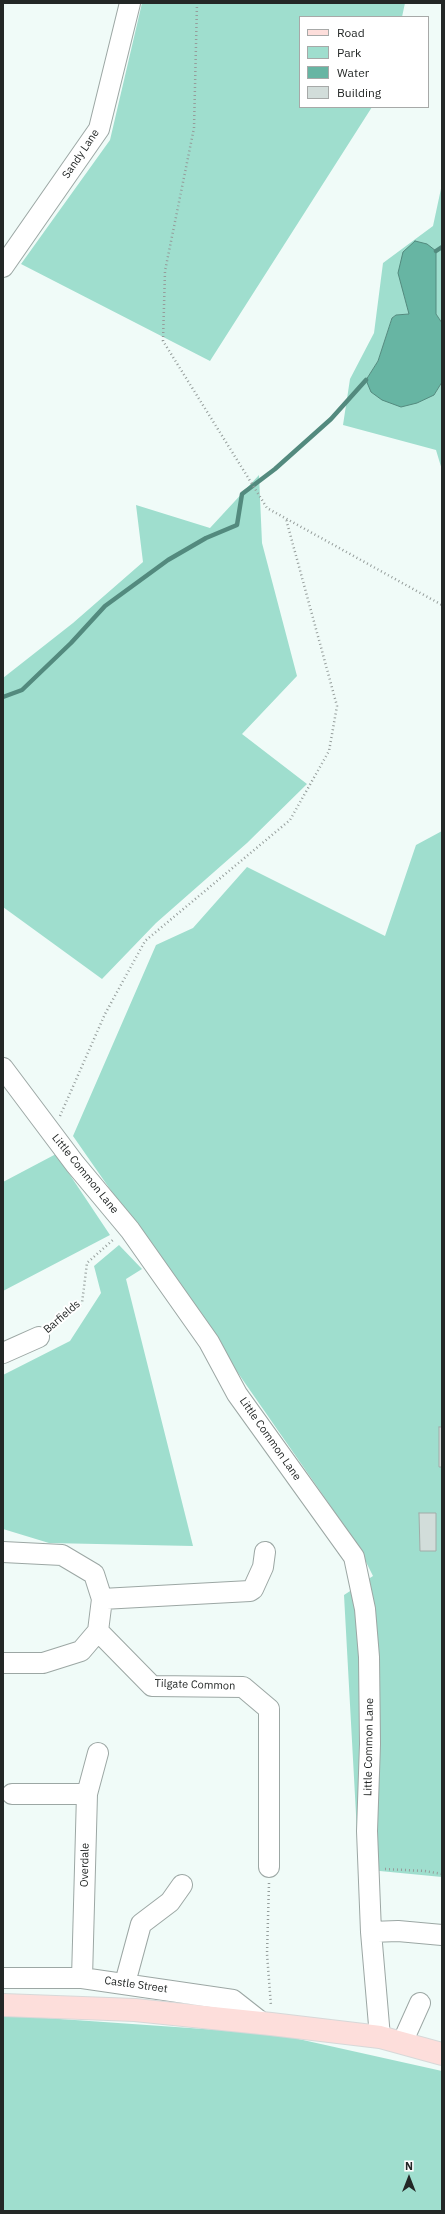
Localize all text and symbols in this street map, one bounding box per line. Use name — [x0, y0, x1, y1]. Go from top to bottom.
legend — [299, 16, 429, 108]
text: Road — [337, 25, 365, 40]
text: Park — [337, 45, 361, 60]
text: Water — [337, 65, 369, 80]
text: Building — [337, 85, 381, 100]
street label: Sandy Lane — [60, 127, 102, 181]
street label: Little Common Lane — [49, 1132, 121, 1216]
street label: Barfields — [41, 1298, 83, 1336]
street label: Little Common Lane — [236, 1395, 304, 1483]
street label: Tilgate Common — [154, 1677, 236, 1693]
street label: Little Common Lane — [362, 1698, 376, 1796]
street label: Overdale — [78, 1843, 92, 1887]
street label: Castle Street — [104, 1974, 168, 1996]
north arrow — [389, 2158, 429, 2198]
text: N — [405, 2159, 413, 2173]

